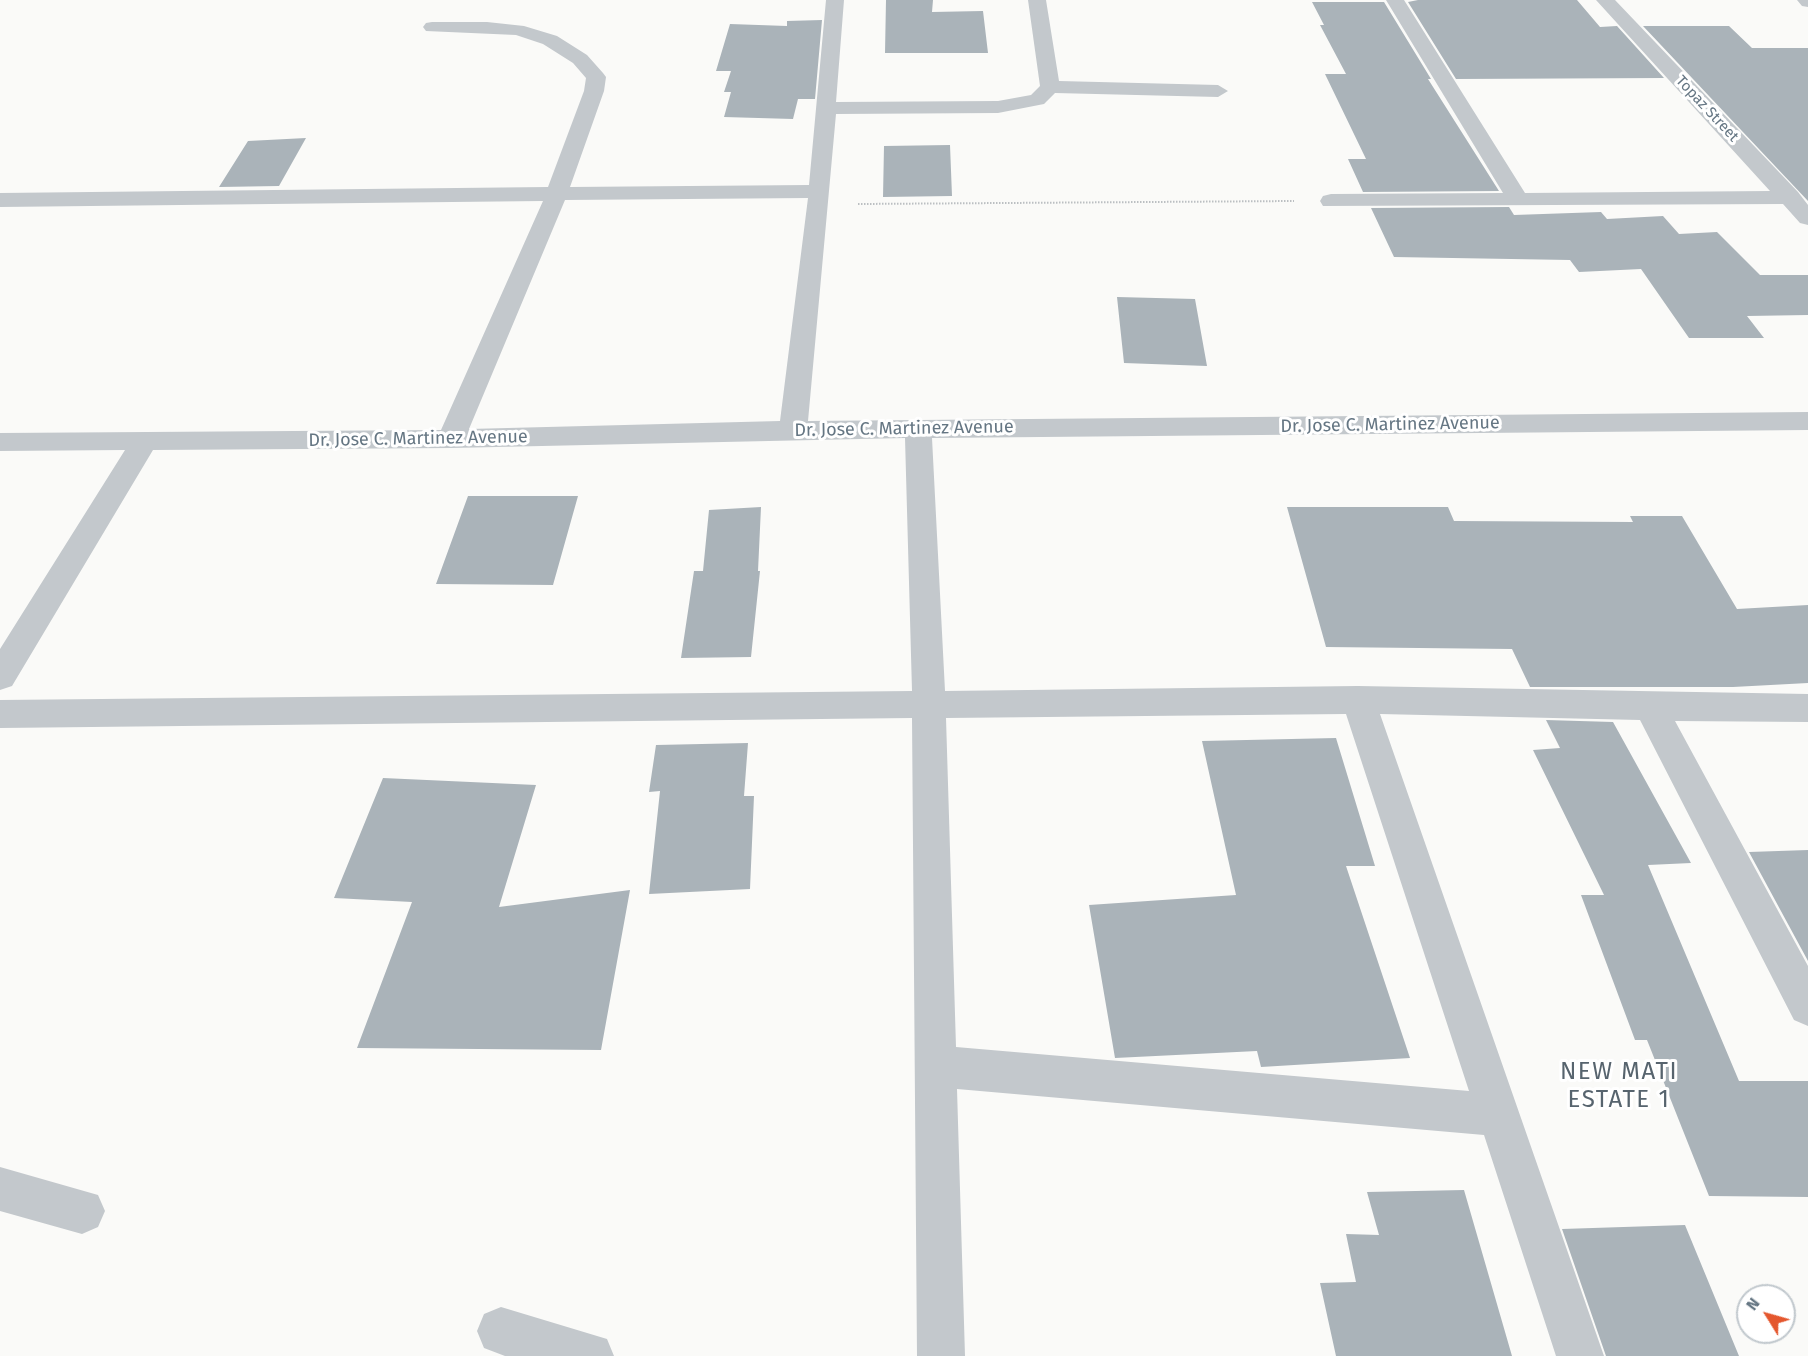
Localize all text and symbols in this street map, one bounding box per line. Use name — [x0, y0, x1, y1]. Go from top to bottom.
street label: Topaz Street — [1672, 72, 1742, 146]
street label: Dr. Jose C. Martinez Avenue — [1280, 412, 1500, 438]
street label: Dr. Jose C. Martinez Avenue — [794, 416, 1014, 442]
street label: Dr. Jose C. Martinez Avenue — [308, 426, 528, 452]
district label: NEW MATI ESTATE 1 — [1560, 1058, 1678, 1114]
north arrow — [1736, 1284, 1796, 1344]
text: N — [1742, 1294, 1764, 1314]

